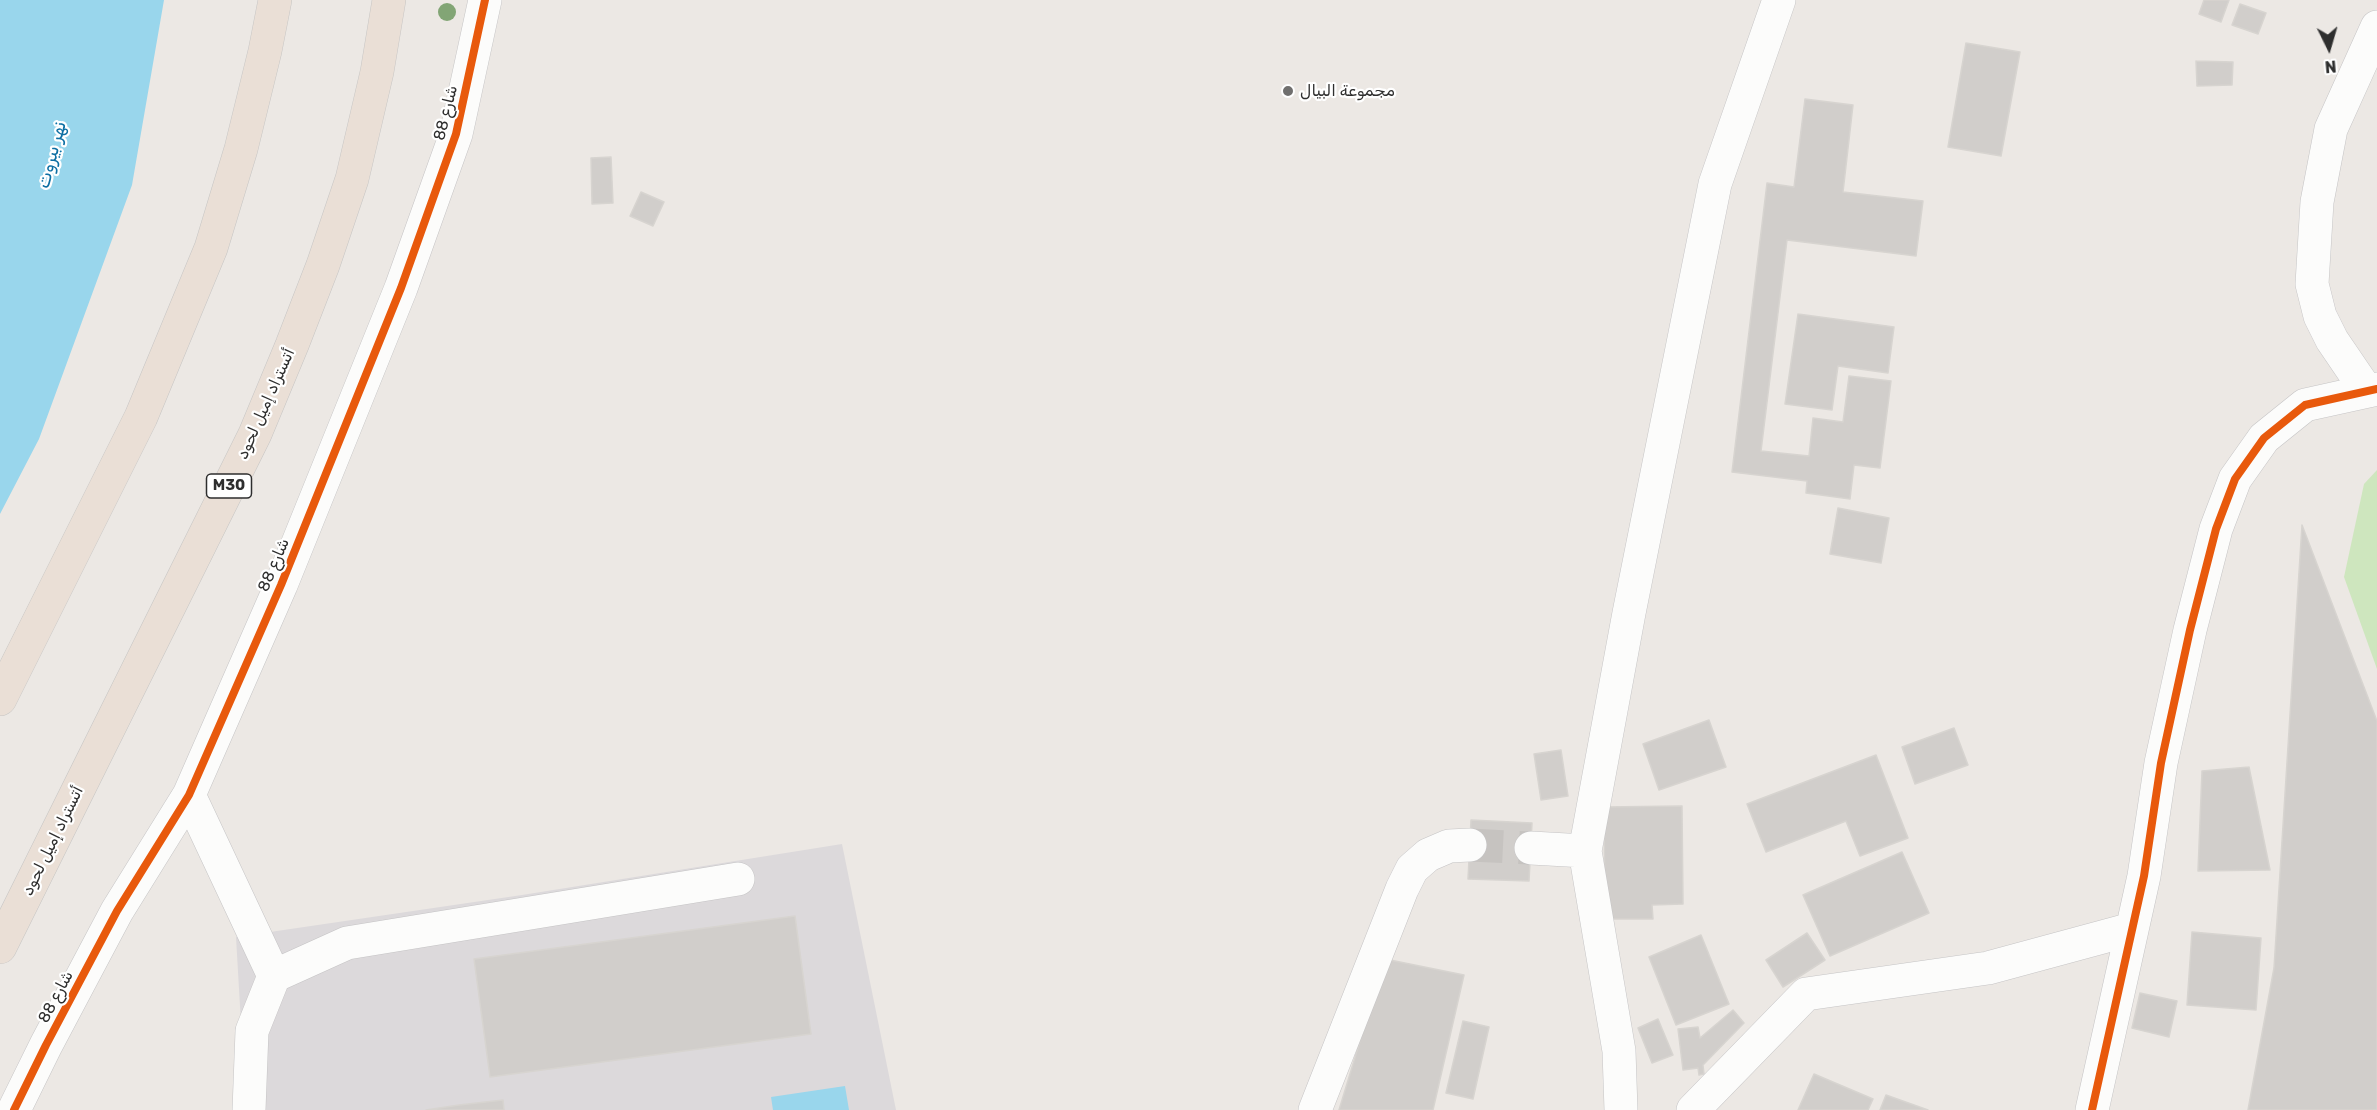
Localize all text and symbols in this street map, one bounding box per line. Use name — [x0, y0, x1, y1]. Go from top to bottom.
north arrow — [2299, 18, 2359, 78]
text: N — [2324, 56, 2337, 76]
place label: مجموعة البيال — [1300, 81, 1395, 101]
street label: شارع 88 — [430, 83, 462, 143]
marker: مجموعة البيال — [1281, 84, 1295, 98]
water label: نهر بيروت — [33, 119, 71, 191]
street label: أتستراد إميل لحود — [233, 345, 299, 463]
road number: M30 — [206, 474, 252, 498]
street label: شارع 88 — [254, 535, 294, 595]
street label: أتستراد إميل لحود — [18, 783, 88, 899]
street label: شارع 88 — [34, 968, 78, 1026]

